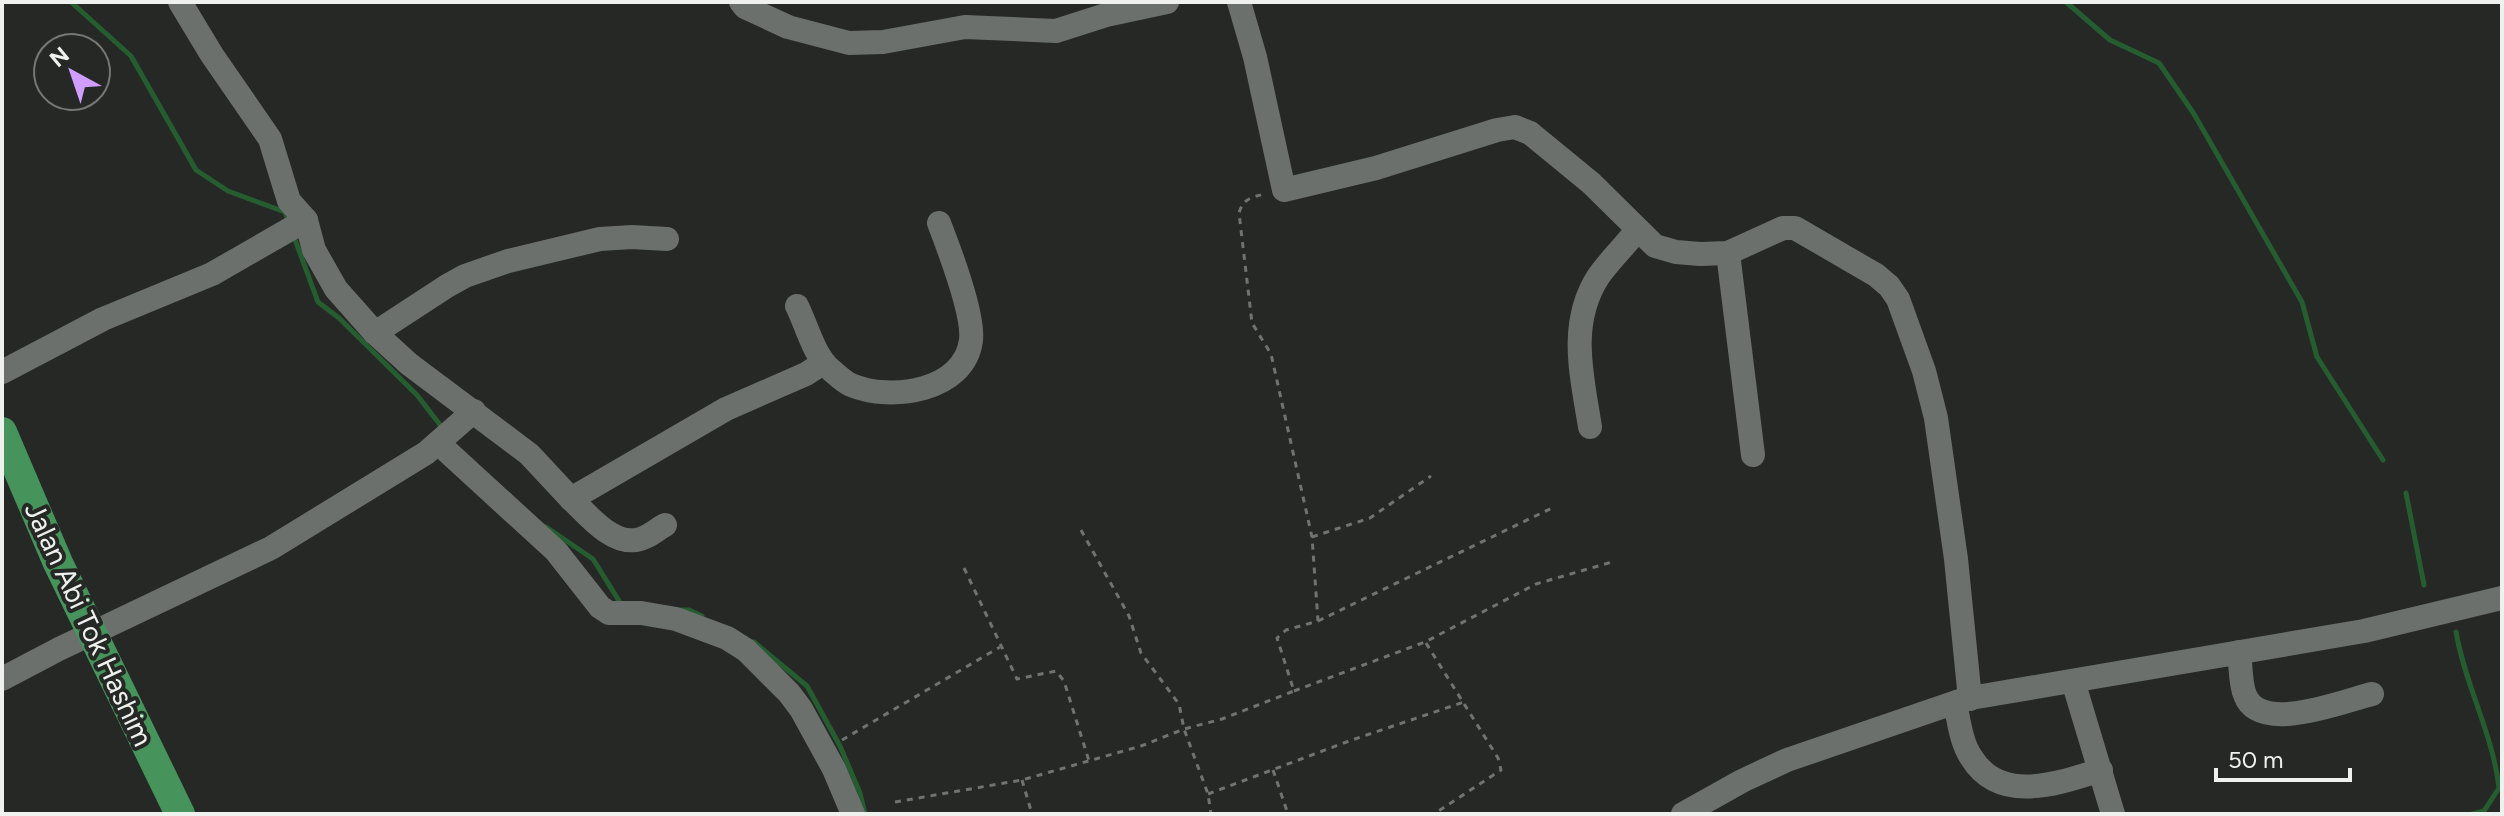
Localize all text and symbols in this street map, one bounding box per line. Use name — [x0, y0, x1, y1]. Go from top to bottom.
north arrow — [32, 32, 112, 112]
text: N — [44, 41, 75, 73]
street label: Jalan Abi Tok Hashim — [18, 497, 160, 751]
scale bar — [2216, 732, 2350, 782]
text: 50 m — [2228, 745, 2284, 774]

